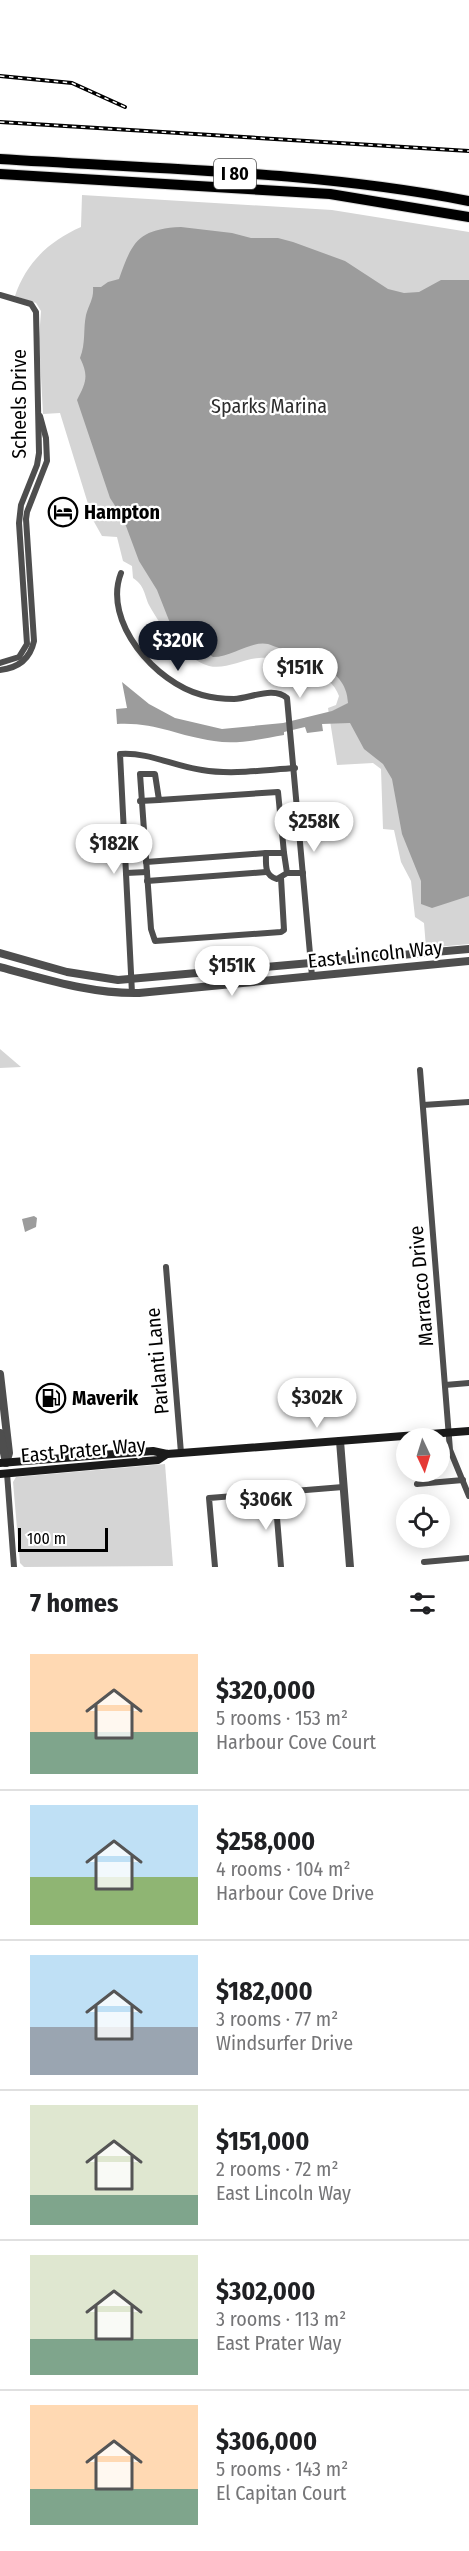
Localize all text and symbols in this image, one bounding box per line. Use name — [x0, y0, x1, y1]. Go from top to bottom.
road number: I 80 — [214, 159, 256, 189]
street label: Scheels Drive — [7, 349, 31, 459]
park label: Sparks Marina — [211, 394, 327, 418]
hotel icon: Hampton — [47, 496, 79, 528]
place label: Hampton — [84, 500, 160, 524]
pin: $320K — [136, 621, 220, 672]
text: $320K — [152, 628, 204, 652]
pin: $151K — [258, 648, 342, 699]
text: $151K — [277, 655, 323, 679]
pin: $258K — [272, 802, 356, 853]
text: $258K — [288, 809, 340, 833]
pin: $182K — [72, 824, 156, 875]
text: $182K — [89, 831, 139, 855]
street label: East Lincoln Way — [307, 935, 443, 973]
pin: $151K — [190, 946, 274, 997]
text: $151K — [209, 953, 255, 977]
street label: Marracco Drive — [404, 1225, 438, 1347]
street label: Parlanti Lane — [140, 1307, 174, 1415]
pin: $302K — [275, 1378, 359, 1429]
fuel station icon: Maverik — [35, 1382, 67, 1414]
text: $302K — [291, 1385, 343, 1409]
place label: Maverik — [72, 1386, 139, 1410]
north arrow — [396, 1428, 450, 1482]
map controls — [396, 1428, 450, 1548]
street label: East Prater Way — [19, 1433, 147, 1467]
pin: $306K — [224, 1480, 308, 1531]
text: $306K — [240, 1487, 292, 1511]
button: locate — [396, 1494, 450, 1548]
scale bar — [18, 1525, 108, 1552]
text: 100 m — [27, 1529, 66, 1548]
icon: filters — [406, 1587, 439, 1620]
text: 7 homes — [30, 1588, 118, 1619]
text: $320,000 — [216, 1675, 315, 1706]
icon: home — [78, 1678, 150, 1750]
text: 5 rooms · 153 m² — [216, 1706, 348, 1730]
text: Harbour Cove Court — [216, 1730, 376, 1754]
text: $258,000 — [216, 1826, 315, 1857]
icon: home — [78, 1829, 150, 1901]
text: 4 rooms · 104 m² — [216, 1857, 351, 1881]
text: Harbour Cove Drive — [216, 1881, 374, 1905]
text: $182,000 — [216, 1976, 313, 2007]
icon: home — [78, 1979, 150, 2051]
text: 3 rooms · 77 m² — [216, 2007, 338, 2031]
text: Windsurfer Drive — [216, 2031, 353, 2055]
text: $151,000 — [216, 2126, 309, 2157]
icon: home — [78, 2129, 150, 2201]
text: 2 rooms · 72 m² — [216, 2157, 338, 2181]
text: East Lincoln Way — [216, 2181, 351, 2205]
text: $302,000 — [216, 2276, 315, 2307]
icon: home — [78, 2279, 150, 2351]
text: 3 rooms · 113 m² — [216, 2307, 346, 2331]
text: East Prater Way — [216, 2331, 341, 2355]
text: $306,000 — [216, 2426, 317, 2457]
icon: home — [78, 2429, 150, 2501]
text: 5 rooms · 143 m² — [216, 2457, 348, 2481]
text: El Capitan Court — [216, 2481, 346, 2505]

